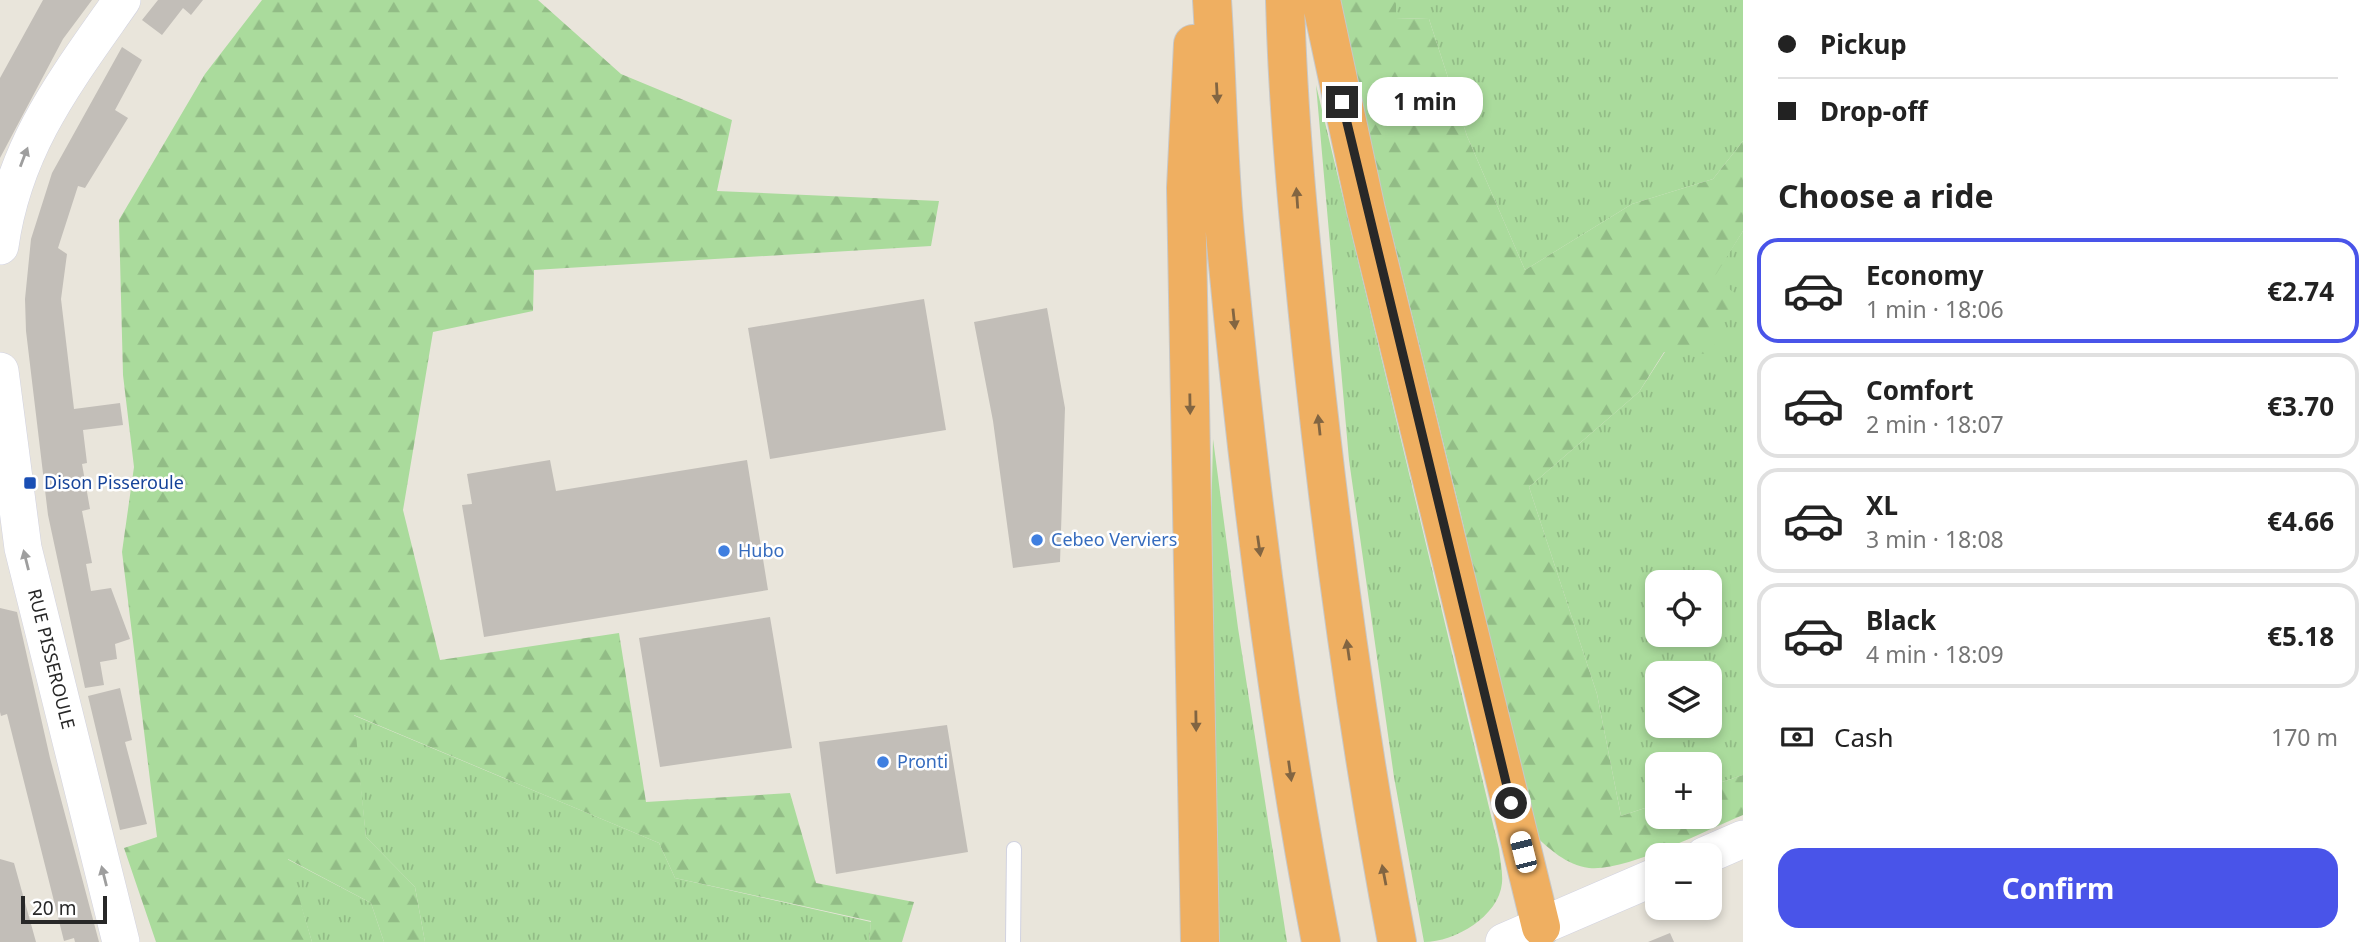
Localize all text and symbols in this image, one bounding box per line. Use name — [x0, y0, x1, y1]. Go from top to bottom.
text: Pickup — [1820, 26, 1907, 62]
callout: 1 min — [1366, 78, 1482, 126]
one-way arrow — [1212, 82, 1223, 104]
text: 1 min — [1393, 85, 1457, 117]
route end — [1326, 86, 1358, 118]
text: Drop-off — [1820, 93, 1927, 129]
one-way arrow — [19, 146, 30, 167]
text: Choose a ride — [1778, 174, 1994, 217]
one-way arrow — [1291, 187, 1302, 209]
text: Economy — [1866, 257, 1984, 293]
icon: car — [1782, 259, 1845, 322]
text: €2.74 — [2267, 273, 2334, 309]
text: 1 min · 18:06 — [1866, 293, 2004, 325]
one-way arrow — [1229, 309, 1240, 331]
text: Comfort — [1866, 372, 1974, 408]
icon: car — [1782, 374, 1845, 437]
text: €3.70 — [2267, 388, 2334, 424]
one-way arrow — [1184, 393, 1196, 415]
text: 2 min · 18:07 — [1866, 408, 2004, 440]
one-way arrow — [1314, 413, 1325, 435]
place label: Dison Pisseroule — [44, 470, 184, 494]
marker: Dison Pisseroule — [22, 475, 38, 491]
text: XL — [1866, 487, 1898, 523]
icon: car — [1782, 489, 1845, 552]
text: €4.66 — [2267, 503, 2334, 539]
text: 3 min · 18:08 — [1866, 523, 2004, 555]
place label: Cebeo Verviers — [1051, 527, 1177, 551]
marker: Cebeo Verviers — [1029, 532, 1045, 548]
one-way arrow — [1254, 535, 1265, 557]
place label: Hubo — [738, 538, 784, 562]
marker: Hubo — [716, 543, 732, 559]
one-way arrow — [20, 549, 31, 571]
map controls — [1645, 570, 1722, 920]
button: locate — [1645, 570, 1722, 647]
street label: RUE PISSEROULE — [23, 586, 81, 731]
text: Black — [1866, 602, 1936, 638]
icon: car — [1782, 604, 1845, 667]
text: €5.18 — [2267, 618, 2334, 654]
text: 4 min · 18:09 — [1866, 638, 2004, 670]
one-way arrow — [1342, 639, 1353, 661]
button: layers — [1645, 661, 1722, 738]
one-way arrow — [1191, 710, 1202, 732]
icon: cash — [1778, 718, 1816, 756]
text: Cash — [1834, 719, 1894, 755]
text: 170 m — [2271, 721, 2338, 753]
place label: Pronti — [897, 749, 948, 773]
button: + — [1645, 752, 1722, 829]
marker: Pronti — [875, 754, 891, 770]
one-way arrow — [1284, 760, 1295, 782]
route start — [1495, 787, 1527, 819]
car — [1508, 829, 1539, 875]
button: − — [1645, 843, 1722, 920]
button: Confirm — [1778, 848, 2338, 928]
one-way arrow — [1378, 864, 1389, 886]
one-way arrow — [98, 865, 109, 887]
scale bar — [21, 893, 107, 925]
text: 20 m — [32, 895, 76, 921]

